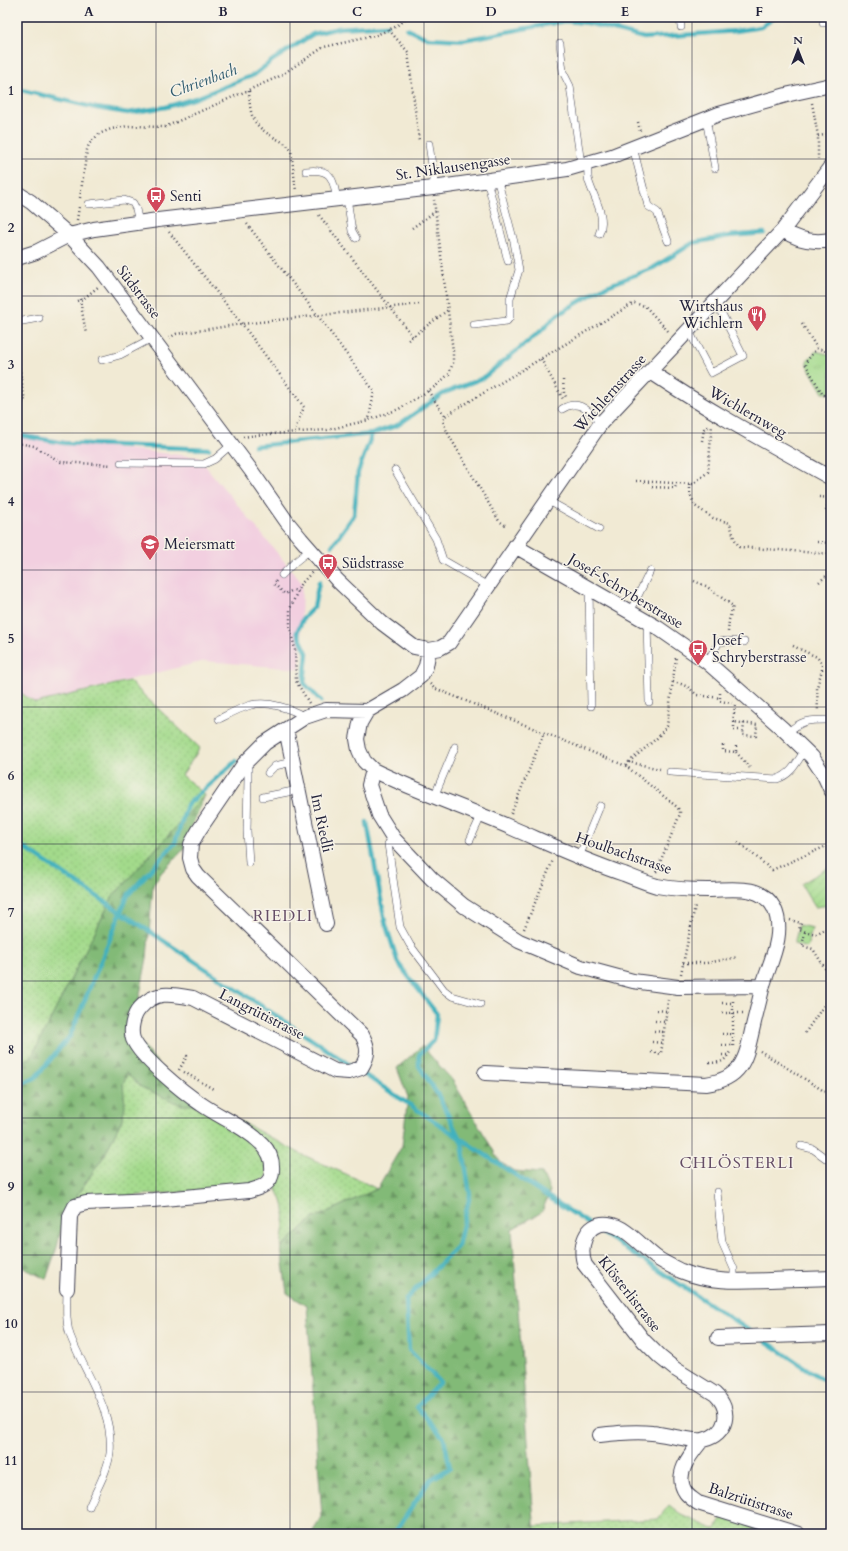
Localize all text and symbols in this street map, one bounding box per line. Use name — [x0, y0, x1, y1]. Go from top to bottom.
text: A — [84, 3, 94, 21]
text: B — [218, 3, 228, 21]
text: C — [352, 3, 362, 21]
text: D — [485, 3, 497, 21]
text: E — [621, 3, 629, 21]
text: F — [755, 3, 763, 21]
north arrow — [778, 30, 818, 70]
text: N — [793, 33, 803, 48]
water label: Chrienbach — [167, 58, 240, 103]
text: 1 — [8, 82, 14, 100]
street label: St. Niklausengasse — [394, 149, 512, 185]
bus stop icon: Senti — [145, 185, 167, 213]
place label: Senti — [170, 186, 202, 206]
text: 2 — [8, 219, 15, 237]
street label: Südstrasse — [112, 261, 166, 323]
place label: Wirtshaus Wichlern — [678, 296, 743, 333]
restaurant icon: Wirtshaus Wichlern — [746, 304, 768, 332]
street label: Wichlernstrasse — [569, 349, 651, 437]
text: 3 — [8, 356, 15, 374]
street label: Wichlernweg — [704, 381, 791, 443]
text: 4 — [8, 493, 15, 511]
school or university icon: Meiersmatt — [139, 533, 161, 561]
place label: Meiersmatt — [164, 534, 235, 554]
street label: Josef-Schryberstrasse — [563, 548, 688, 633]
bus stop icon: Südstrasse — [317, 552, 339, 580]
place label: Südstrasse — [342, 553, 404, 573]
text: 5 — [8, 630, 14, 648]
place label: Josef Schryberstrasse — [710, 630, 807, 667]
bus stop icon: Josef Schryberstrasse — [687, 638, 709, 666]
text: 6 — [8, 767, 15, 785]
street label: Im Riedli — [306, 792, 338, 854]
street label: Houlbachstrasse — [573, 827, 675, 879]
text: 7 — [8, 904, 15, 922]
district label: RIEDLI — [253, 905, 313, 927]
street label: Langrütistrasse — [216, 984, 308, 1044]
text: 8 — [8, 1041, 14, 1059]
district label: CHLÖSTERLI — [680, 1152, 794, 1174]
text: 9 — [8, 1178, 15, 1196]
street label: Klösterlistrasse — [594, 1252, 666, 1336]
text: 10 — [4, 1315, 18, 1333]
text: 11 — [4, 1452, 18, 1470]
street label: Balzrütistrasse — [706, 1478, 796, 1524]

